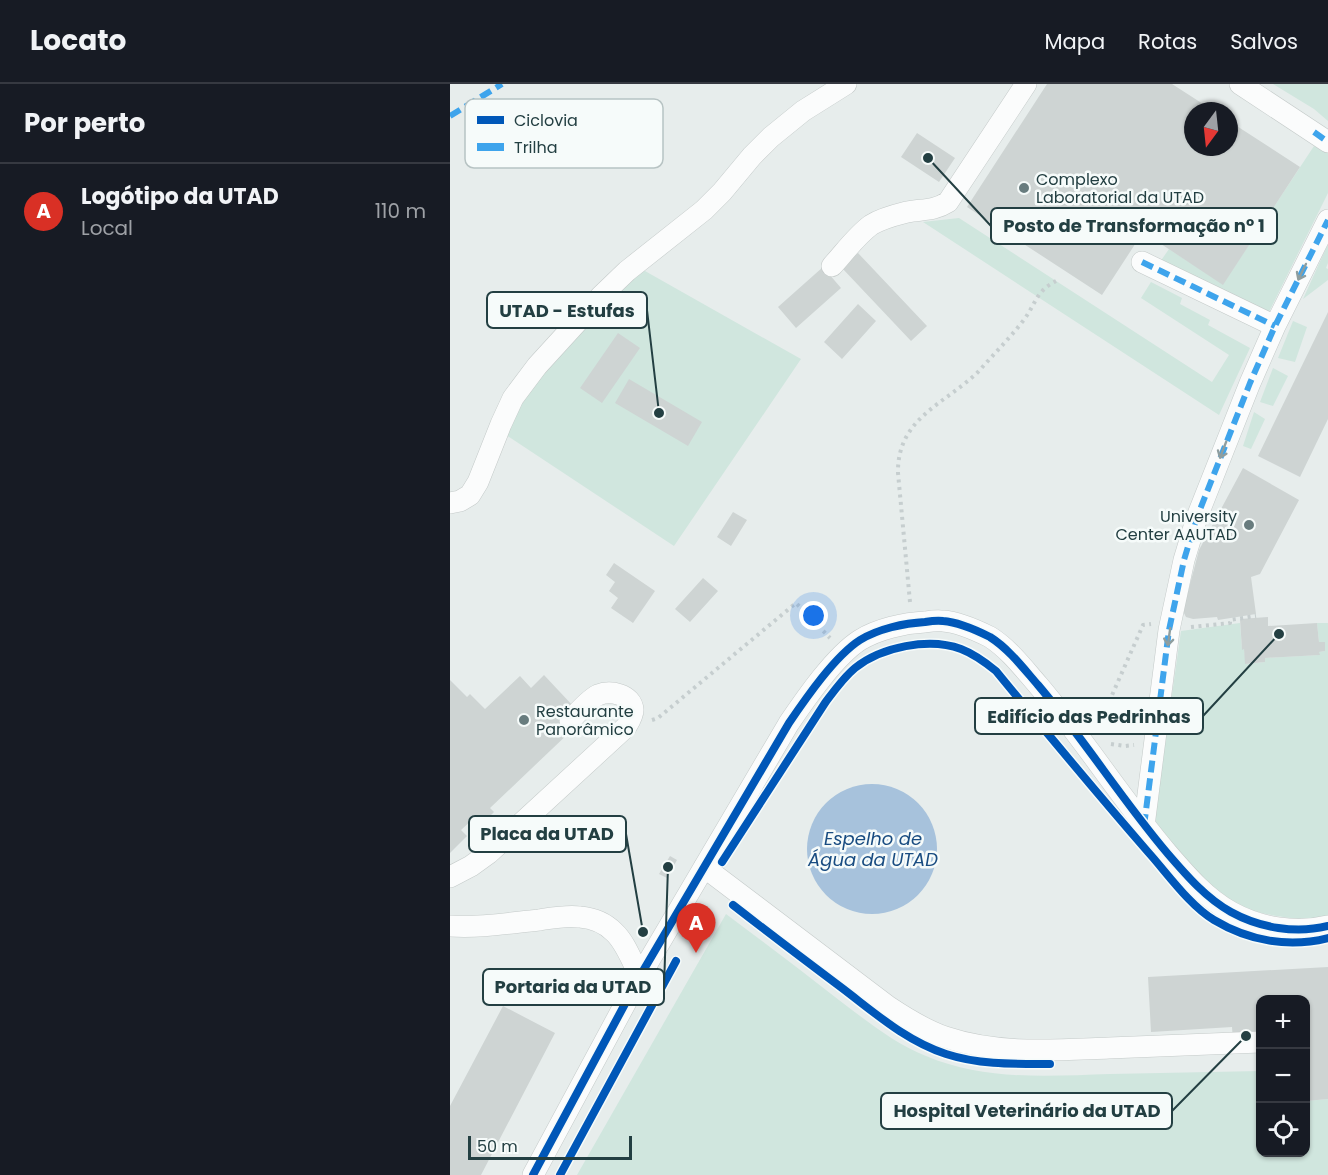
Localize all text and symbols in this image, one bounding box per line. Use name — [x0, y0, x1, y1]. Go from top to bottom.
text: Locato — [30, 21, 126, 60]
text: Mapa — [1044, 27, 1105, 56]
text: Rotas — [1138, 27, 1197, 56]
text: Salvos — [1230, 27, 1298, 56]
legend — [465, 99, 663, 168]
north arrow — [1184, 102, 1238, 156]
text: Por perto — [24, 105, 145, 141]
text: Ciclovia — [514, 109, 578, 132]
text: Trilha — [514, 136, 558, 159]
place label: Complexo Laboratorial da UTAD — [1036, 168, 1204, 209]
text: Logótipo da UTAD — [81, 181, 279, 212]
marker: Complexo Laboratorial da UTAD — [1017, 181, 1031, 195]
text: A — [36, 197, 51, 225]
text: 110 m — [375, 197, 426, 225]
callout: Posto de Transformação nº 1 — [991, 208, 1277, 244]
text: Posto de Transformação nº 1 — [1003, 213, 1265, 238]
text: Local — [81, 214, 133, 242]
one-way arrow — [1296, 263, 1307, 281]
callout: UTAD - Estufas — [487, 292, 647, 328]
text: UTAD - Estufas — [499, 298, 635, 323]
one-way arrow — [1217, 441, 1228, 459]
place label: University Center AAUTAD — [1115, 505, 1237, 546]
marker: University Center AAUTAD — [1242, 518, 1256, 532]
your location — [799, 601, 828, 630]
one-way arrow — [1163, 627, 1174, 646]
callout: Edifício das Pedrinhas — [975, 698, 1203, 734]
place label: Restaurante Panorâmico — [536, 700, 634, 741]
text: Edifício das Pedrinhas — [987, 704, 1191, 729]
marker: Restaurante Panorâmico — [517, 713, 531, 727]
callout: Placa da UTAD — [469, 816, 626, 852]
text: Placa da UTAD — [480, 821, 614, 846]
water label: Espelho de Água da UTAD — [807, 826, 938, 872]
pin: A — [676, 904, 716, 953]
callout: Portaria da UTAD — [483, 969, 664, 1005]
text: Portaria da UTAD — [495, 974, 651, 999]
map controls — [1256, 995, 1310, 1157]
button: + — [1256, 995, 1310, 1049]
button: − — [1256, 1049, 1310, 1103]
callout: Hospital Veterinário da UTAD — [881, 1093, 1172, 1129]
text: Hospital Veterinário da UTAD — [893, 1098, 1161, 1123]
button: locate — [1256, 1103, 1310, 1157]
scale bar — [468, 1133, 632, 1160]
text: 50 m — [477, 1135, 518, 1158]

